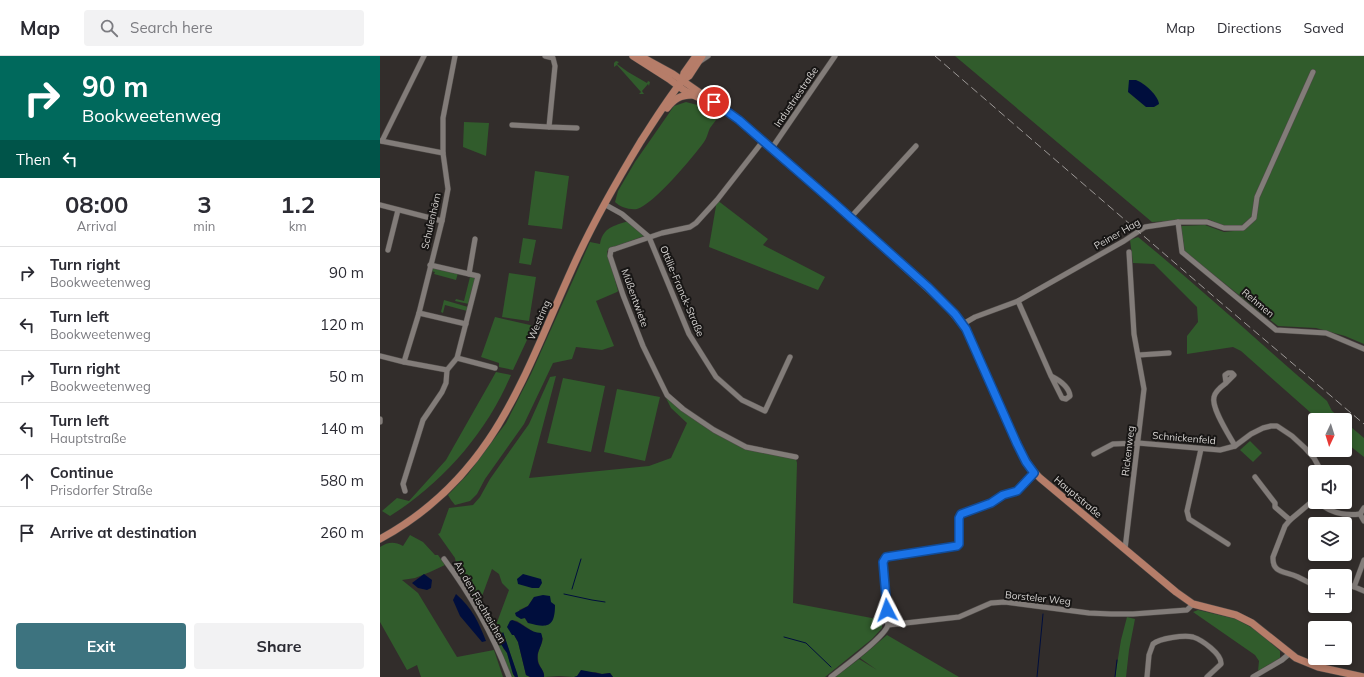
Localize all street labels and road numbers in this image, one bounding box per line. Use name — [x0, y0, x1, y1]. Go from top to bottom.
street label: Industriestraße — [771, 64, 821, 130]
street label: Schulenhörn — [418, 191, 444, 251]
street label: Peiner Hag — [1092, 216, 1142, 252]
street label: Ottilie-Franck-Straße — [657, 244, 707, 338]
street label: Müßentwiete — [618, 267, 652, 329]
street label: Rehmen — [1239, 286, 1277, 320]
street label: Westring — [525, 298, 553, 342]
street label: Rickenweg — [1118, 425, 1138, 477]
street label: Schnickenfeld — [1152, 429, 1216, 447]
street label: Hauptstraße — [1051, 473, 1105, 521]
street label: An den Fischteichen — [451, 559, 509, 646]
street label: Borsteler Weg — [1005, 588, 1071, 608]

